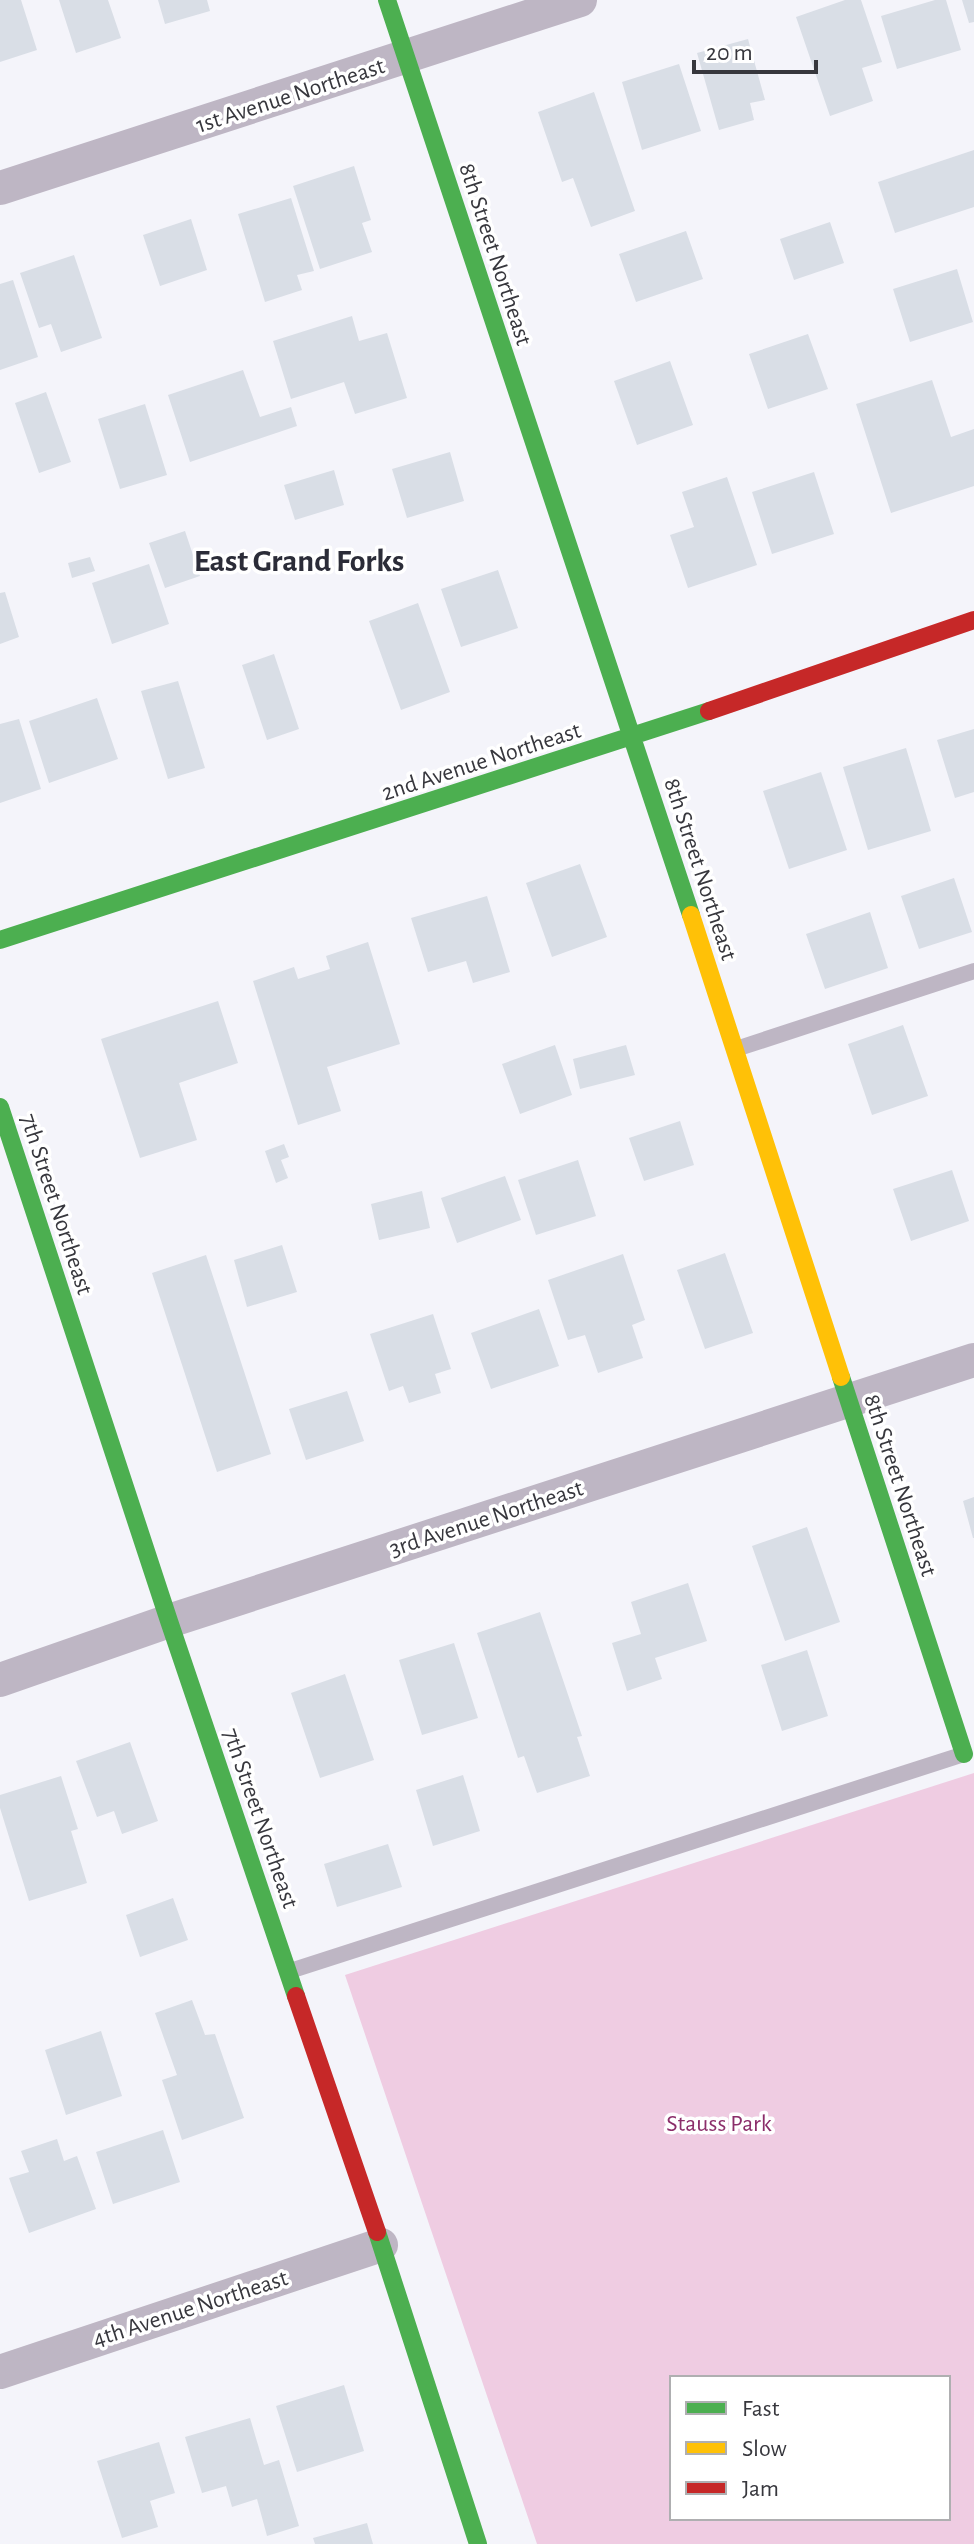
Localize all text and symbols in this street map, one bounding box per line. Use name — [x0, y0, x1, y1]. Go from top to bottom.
scale bar — [694, 24, 816, 74]
text: 20 m — [706, 41, 753, 65]
street label: 1st Avenue Northeast — [193, 54, 388, 138]
street label: 8th Street Northeast — [454, 160, 536, 349]
district label: East Grand Forks — [194, 545, 404, 577]
street label: 2nd Avenue Northeast — [379, 718, 584, 805]
street label: 8th Street Northeast — [659, 775, 741, 964]
street label: 7th Street Northeast — [15, 1111, 97, 1298]
street label: 8th Street Northeast — [859, 1391, 941, 1580]
street label: 3rd Avenue Northeast — [387, 1476, 586, 1562]
street label: 7th Street Northeast — [218, 1725, 302, 1912]
park label: Stauss Park — [666, 2112, 772, 2136]
street label: 4th Avenue Northeast — [90, 2266, 291, 2352]
legend — [670, 2376, 950, 2520]
text: Fast — [742, 2397, 780, 2421]
text: Slow — [742, 2437, 787, 2461]
text: Jam — [742, 2477, 779, 2501]

